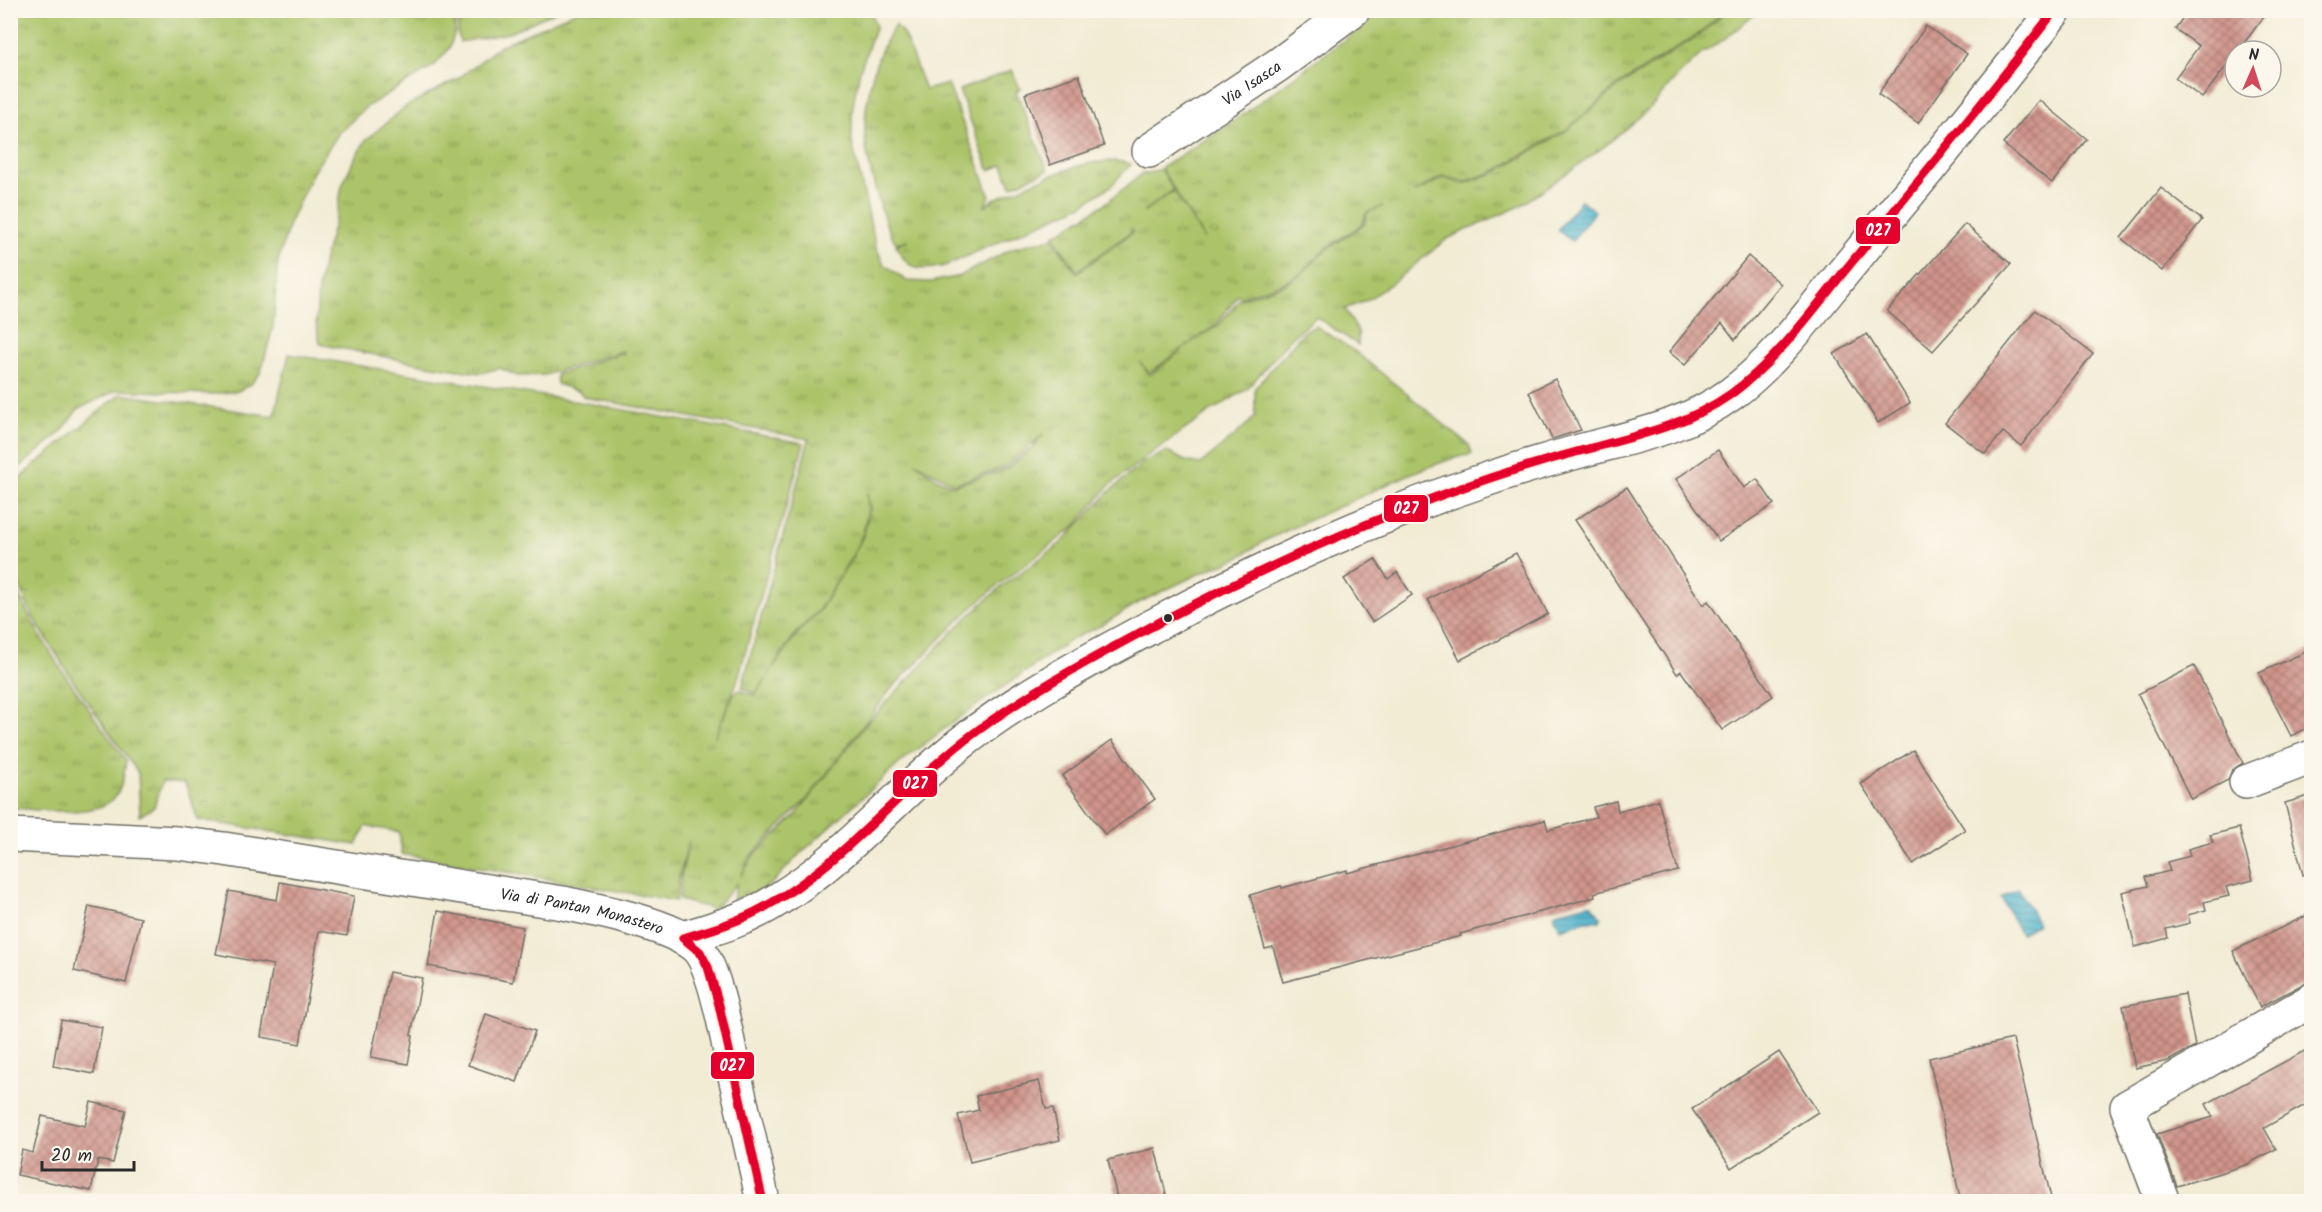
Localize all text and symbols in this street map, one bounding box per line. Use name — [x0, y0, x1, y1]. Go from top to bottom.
north arrow — [2223, 39, 2283, 99]
text: N — [2248, 43, 2259, 68]
street label: Via Isasca — [1217, 55, 1287, 113]
line badge: 027 — [1855, 216, 1901, 245]
text: 027 — [1865, 219, 1891, 244]
line badge: 027 — [1383, 494, 1429, 523]
text: 027 — [1393, 497, 1419, 522]
unlabelled marker — [1162, 612, 1174, 624]
line badge: 027 — [892, 769, 938, 798]
text: 027 — [902, 772, 928, 797]
street label: Via di Pantan Monastero — [498, 882, 667, 942]
line badge: 027 — [710, 1051, 755, 1080]
text: 027 — [719, 1054, 745, 1079]
scale bar — [42, 1134, 134, 1172]
text: 20 m — [51, 1142, 92, 1171]

